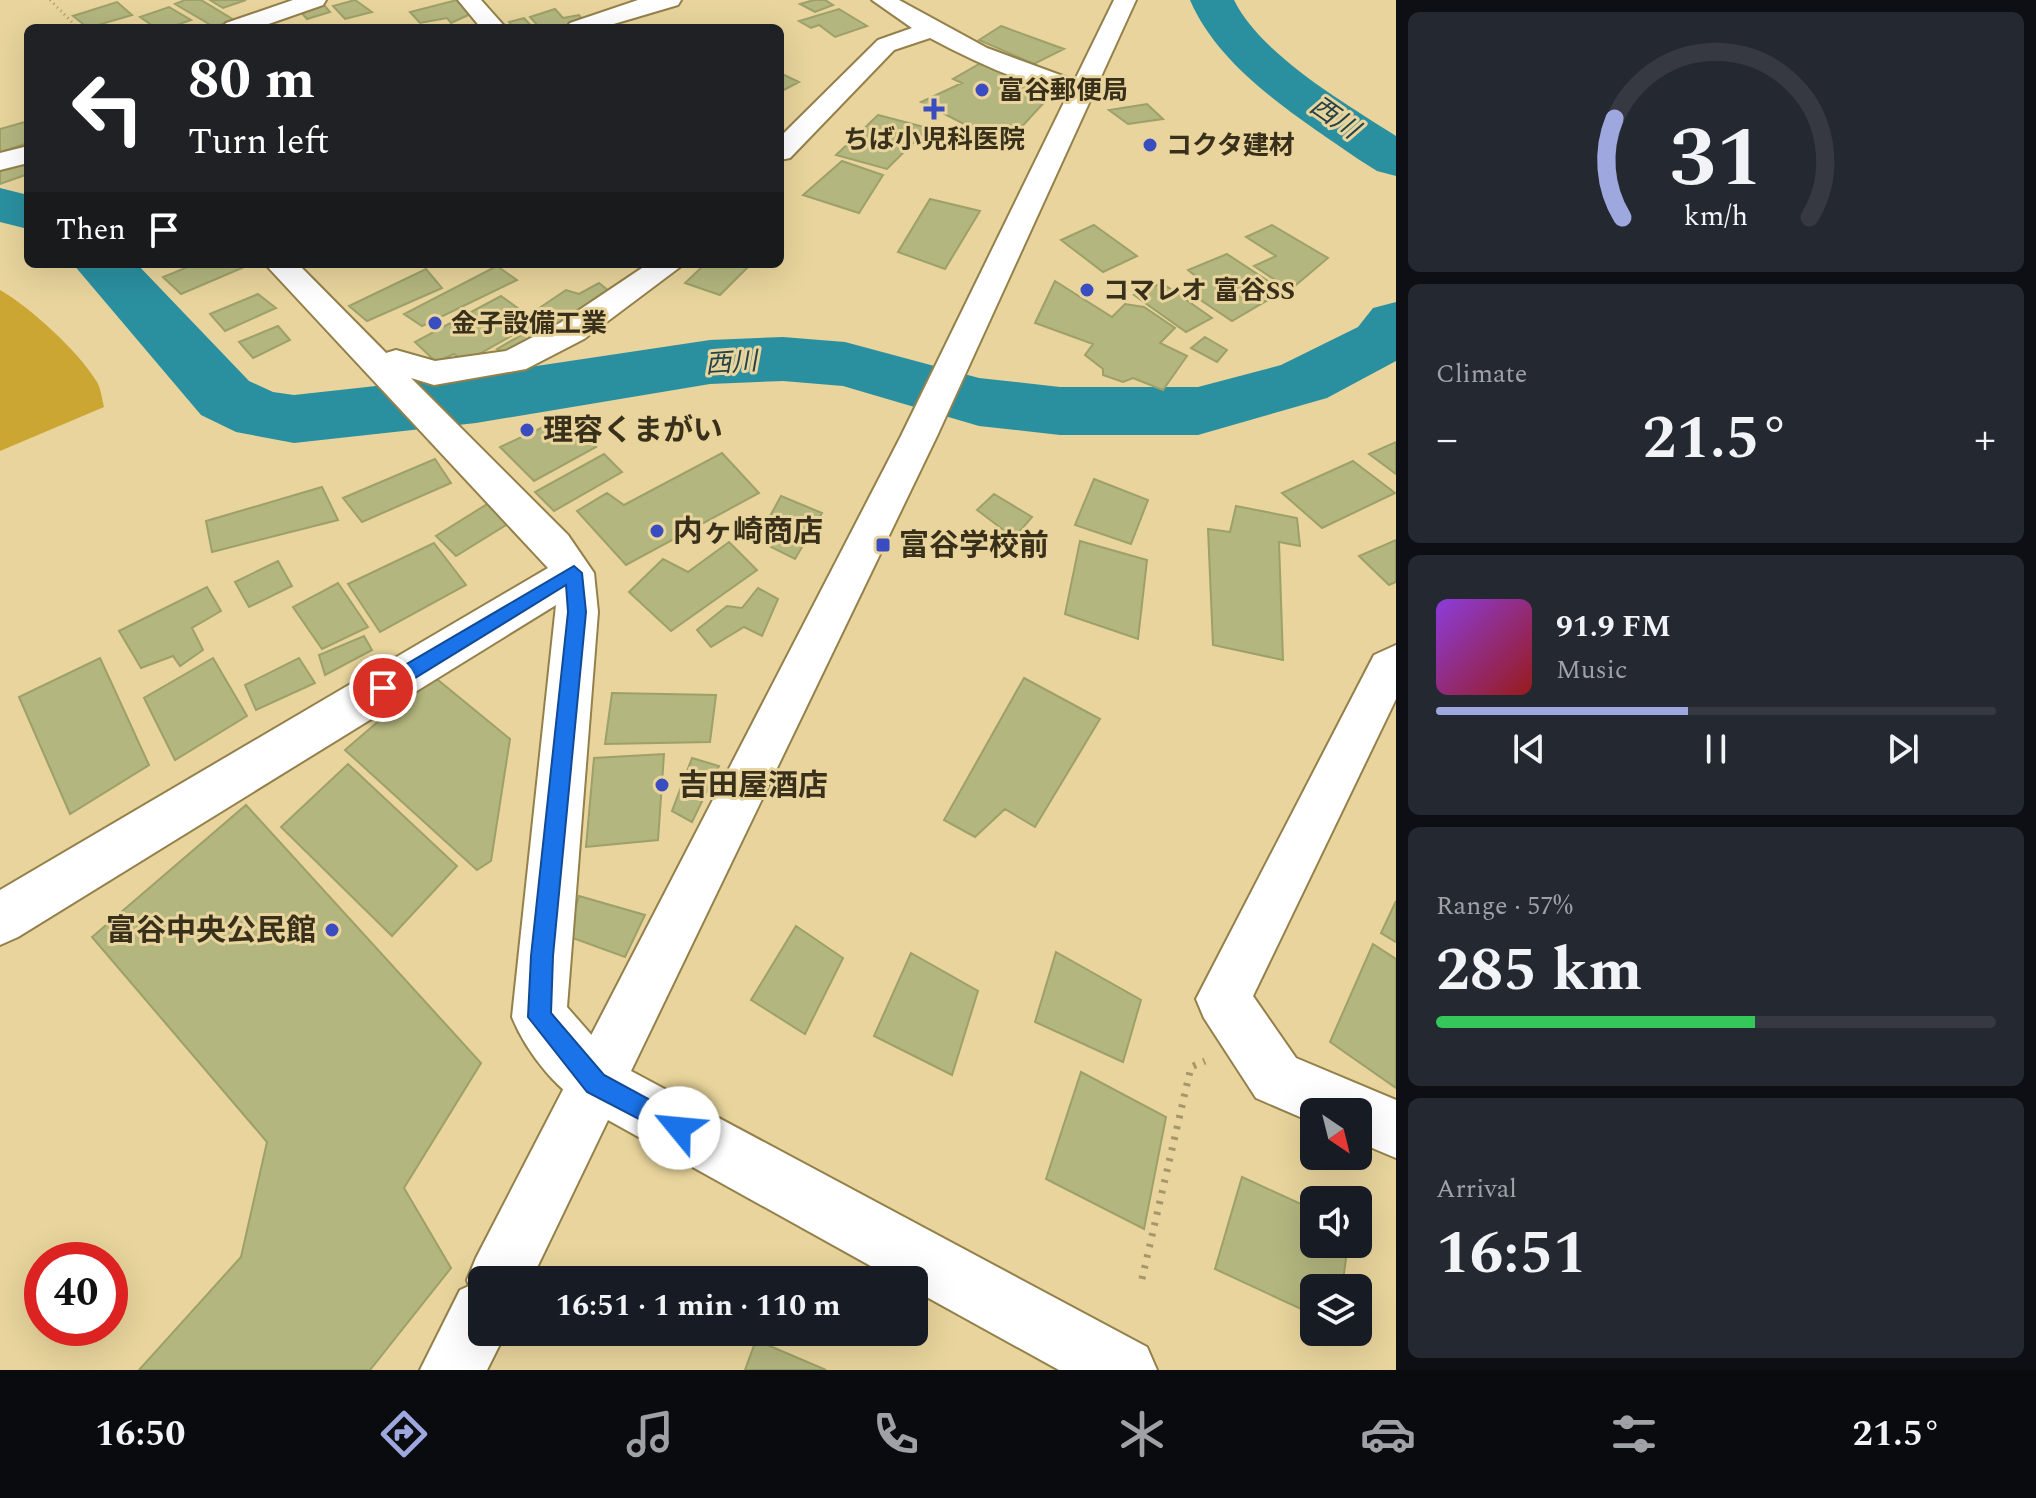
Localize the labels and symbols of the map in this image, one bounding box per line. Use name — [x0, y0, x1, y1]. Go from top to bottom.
place label: 富谷郵便局 — [998, 71, 1128, 111]
marker: 富谷郵便局 — [973, 81, 991, 99]
water label: 西川 — [1302, 87, 1370, 151]
marker: ちば小児科医院 — [923, 98, 945, 120]
place label: ちば小児科医院 — [843, 120, 1025, 160]
place label: コクタ建材 — [1166, 126, 1295, 166]
marker: コクタ建材 — [1141, 136, 1159, 154]
place label: コマレオ 富谷SS — [1103, 271, 1295, 311]
marker: コマレオ 富谷SS — [1078, 281, 1096, 299]
place label: 金子設備工業 — [451, 304, 607, 344]
marker: 金子設備工業 — [426, 314, 444, 332]
water label: 西川 — [704, 341, 761, 385]
place label: 理容くまがい — [543, 408, 723, 454]
marker: 理容くまがい — [518, 421, 536, 439]
place label: 内ヶ崎商店 — [673, 509, 823, 555]
marker: 内ヶ崎商店 — [648, 522, 666, 540]
place label: 富谷学校前 — [899, 523, 1049, 569]
marker: 富谷学校前 — [874, 536, 892, 554]
pin — [349, 654, 417, 722]
place label: 吉田屋酒店 — [678, 763, 828, 809]
marker: 吉田屋酒店 — [653, 776, 671, 794]
place label: 富谷中央公民館 — [106, 908, 316, 954]
marker: 富谷中央公民館 — [323, 921, 341, 939]
position arrow — [637, 1086, 721, 1170]
north arrow — [1300, 1098, 1372, 1170]
speed limit sign: 40 — [24, 1242, 128, 1346]

